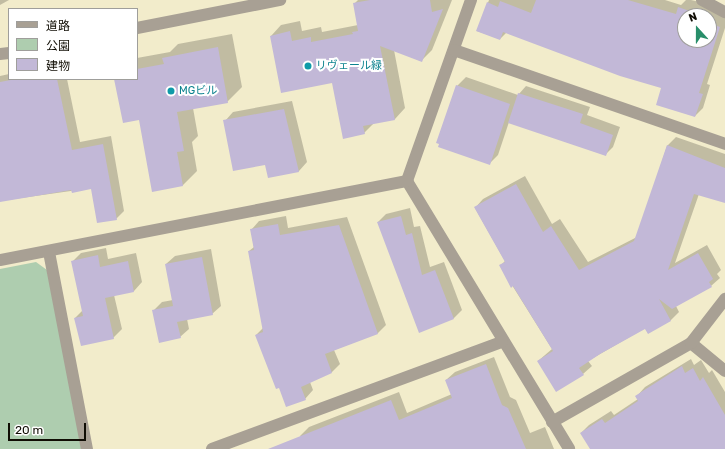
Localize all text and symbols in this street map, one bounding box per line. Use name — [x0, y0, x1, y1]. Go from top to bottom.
legend — [8, 8, 138, 80]
north arrow — [677, 8, 717, 48]
text: N — [687, 10, 699, 25]
text: 道路 — [46, 19, 70, 33]
text: 公園 — [46, 39, 70, 53]
text: 建物 — [46, 59, 70, 73]
place label: リヴェール緑 — [316, 59, 382, 73]
marker: リヴェール緑 — [303, 61, 313, 71]
place label: MGビル — [179, 84, 217, 98]
marker: MGビル — [166, 86, 176, 96]
scale bar — [10, 415, 88, 441]
text: 20 m — [15, 423, 43, 437]

